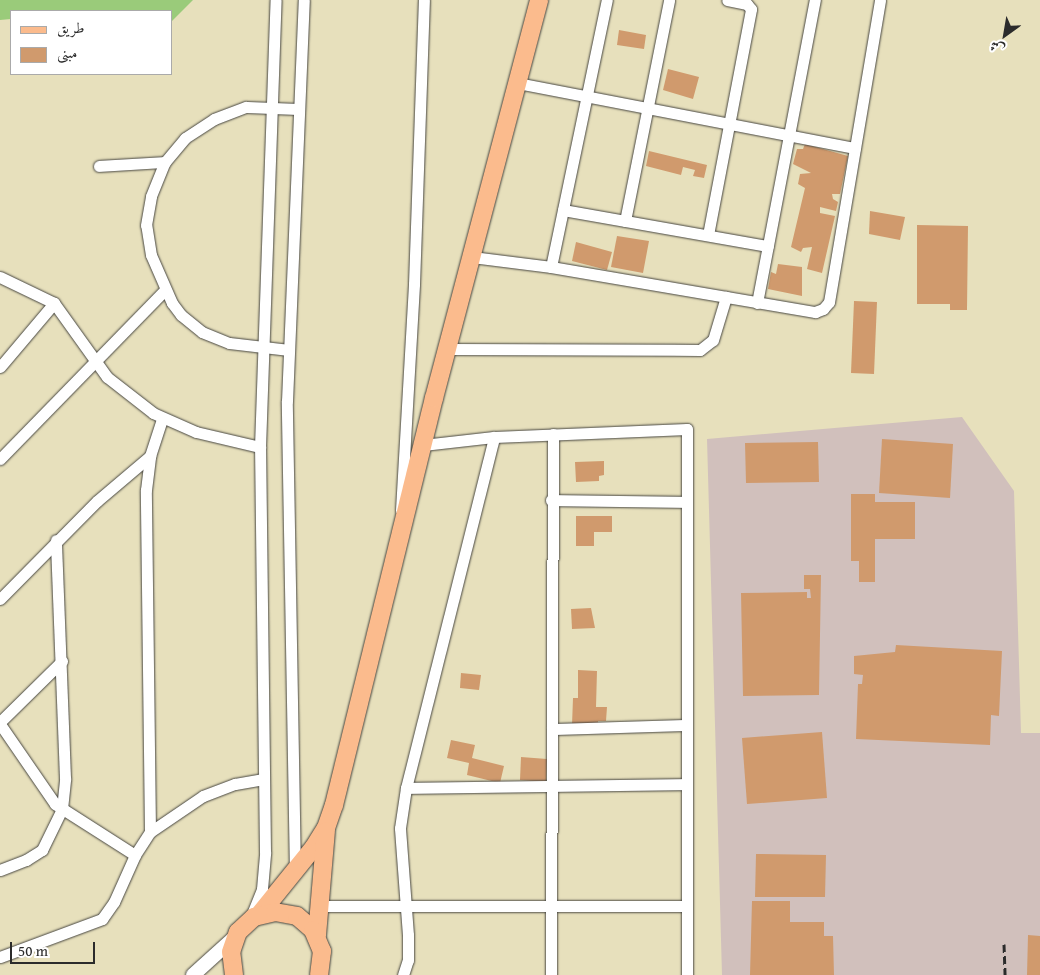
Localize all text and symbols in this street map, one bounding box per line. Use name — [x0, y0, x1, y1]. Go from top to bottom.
legend — [10, 10, 172, 75]
north arrow — [980, 10, 1030, 60]
text: طريق — [57, 17, 84, 38]
text: ش — [986, 36, 1008, 60]
text: مبنى — [57, 42, 77, 63]
scale bar — [12, 932, 98, 964]
text: 50 m — [18, 940, 48, 961]

